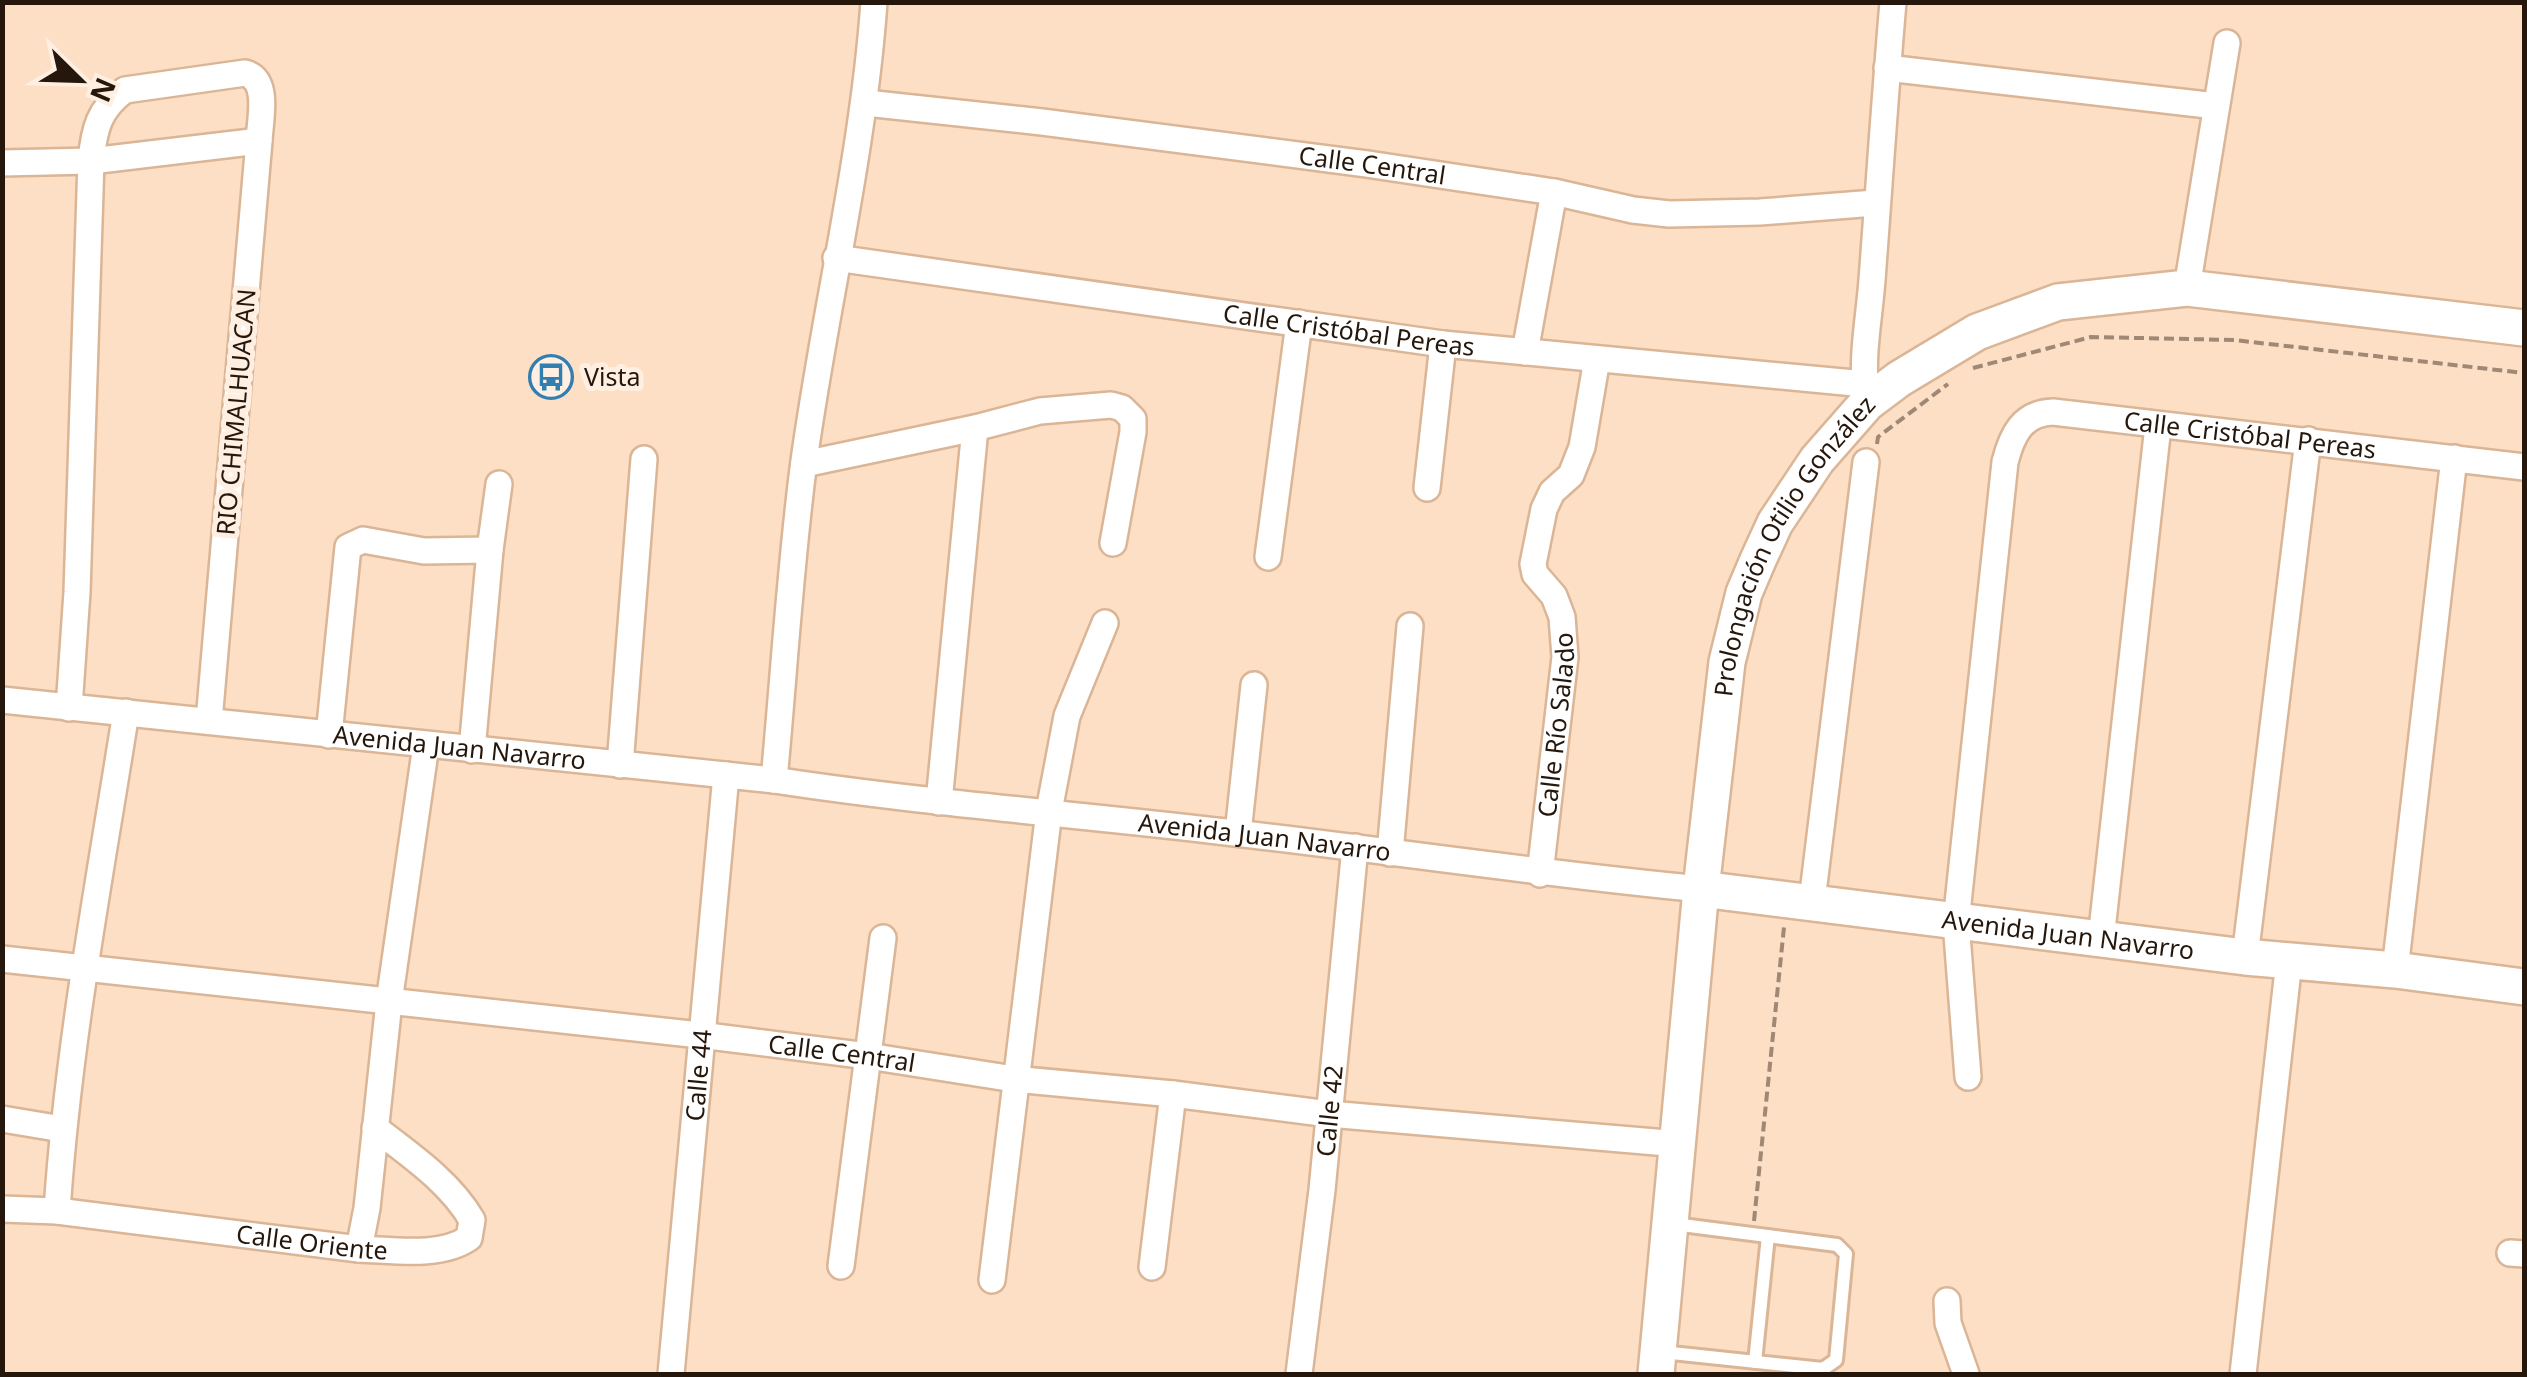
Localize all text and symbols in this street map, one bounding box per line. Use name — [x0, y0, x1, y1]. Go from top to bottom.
north arrow — [30, 30, 130, 130]
text: N — [82, 72, 126, 108]
street label: Calle Central — [1297, 137, 1448, 192]
street label: RIO CHIMALHUACAN — [207, 287, 263, 537]
street label: Calle Cristóbal Pereas — [1221, 295, 1476, 363]
bus stop icon: Vista — [528, 354, 574, 400]
place label: Vista — [584, 359, 640, 393]
street label: Prolongación Otilio González — [1705, 388, 1882, 698]
street label: Calle Cristóbal Pereas — [2122, 402, 2378, 466]
street label: Calle Río Salado — [1529, 631, 1581, 819]
street label: Avenida Juan Navarro — [332, 716, 588, 776]
street label: Avenida Juan Navarro — [1137, 804, 1393, 868]
street label: Avenida Juan Navarro — [1940, 901, 2196, 967]
street label: Calle Central — [766, 1026, 918, 1079]
street label: Calle 44 — [676, 1028, 719, 1123]
street label: Calle 42 — [1307, 1063, 1350, 1158]
street label: Calle Oriente — [234, 1216, 389, 1267]

